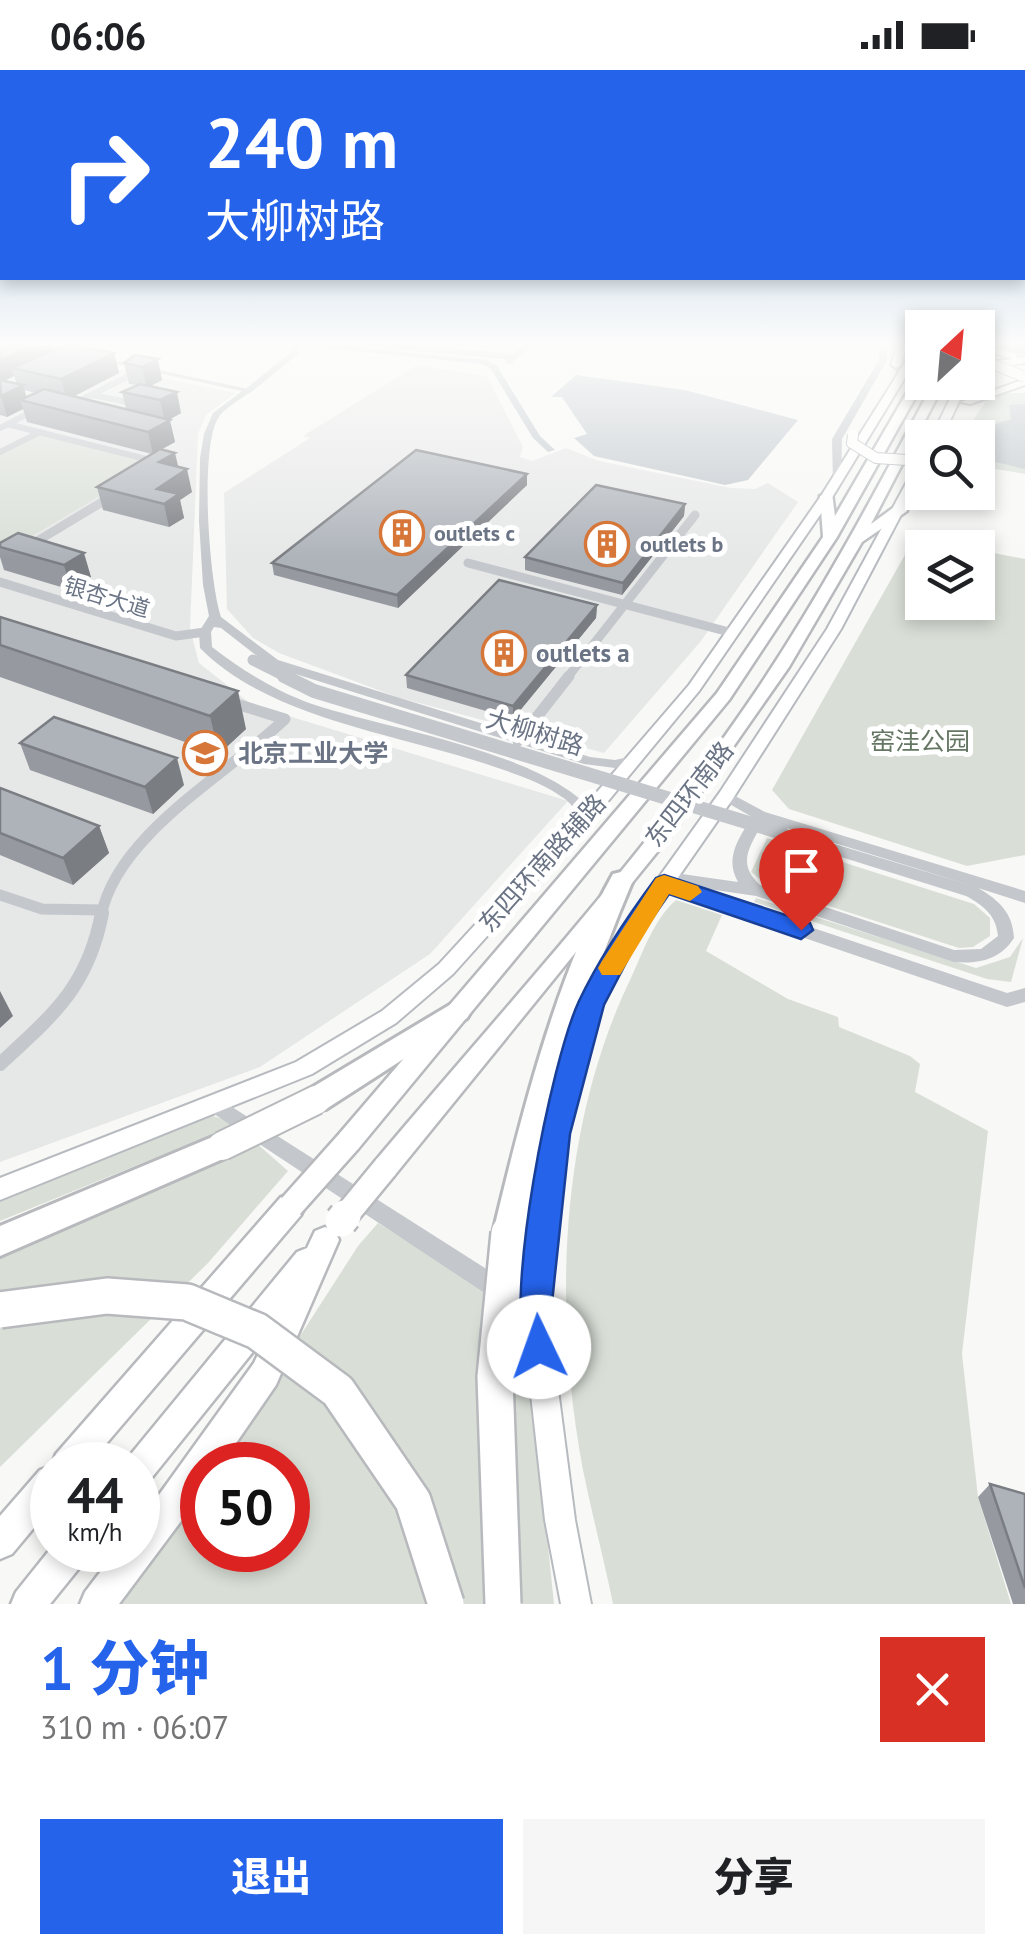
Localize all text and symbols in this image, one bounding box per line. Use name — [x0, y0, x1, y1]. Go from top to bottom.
text: 06:06 — [50, 11, 146, 60]
text: 240 m — [205, 97, 398, 187]
icon: right — [40, 110, 170, 240]
text: 大柳树路 — [205, 191, 385, 249]
north arrow — [905, 310, 995, 400]
map controls — [905, 310, 995, 620]
button: search — [905, 420, 995, 510]
building icon: outlets c — [379, 510, 425, 556]
place label: outlets c — [434, 519, 516, 547]
building icon: outlets b — [584, 521, 630, 567]
place label: outlets b — [640, 530, 724, 558]
button: layers — [905, 530, 995, 620]
street label: 银杏大道 — [61, 571, 153, 623]
building icon: outlets a — [481, 630, 527, 676]
place label: outlets a — [536, 637, 630, 669]
street label: 大柳树路 — [482, 702, 588, 762]
park label: 窑洼公园 — [870, 725, 970, 757]
school or university icon: 北京工业大学 — [182, 730, 228, 776]
street label: 东四环南路 — [638, 735, 740, 853]
place label: 北京工业大学 — [238, 737, 388, 769]
street label: 东四环南路辅路 — [472, 787, 612, 939]
pin — [759, 828, 844, 931]
icon: arrive — [774, 843, 829, 898]
position arrow — [487, 1295, 591, 1399]
speed limit sign: 50 — [180, 1442, 310, 1572]
text: 44 — [67, 1462, 123, 1527]
text: km/h — [68, 1516, 122, 1548]
text: 1 分钟 — [40, 1629, 209, 1707]
button: close — [880, 1637, 985, 1742]
text: 310 m · 06:07 — [40, 1706, 229, 1748]
button: 退出 — [40, 1819, 503, 1934]
button: 分享 — [523, 1819, 985, 1934]

